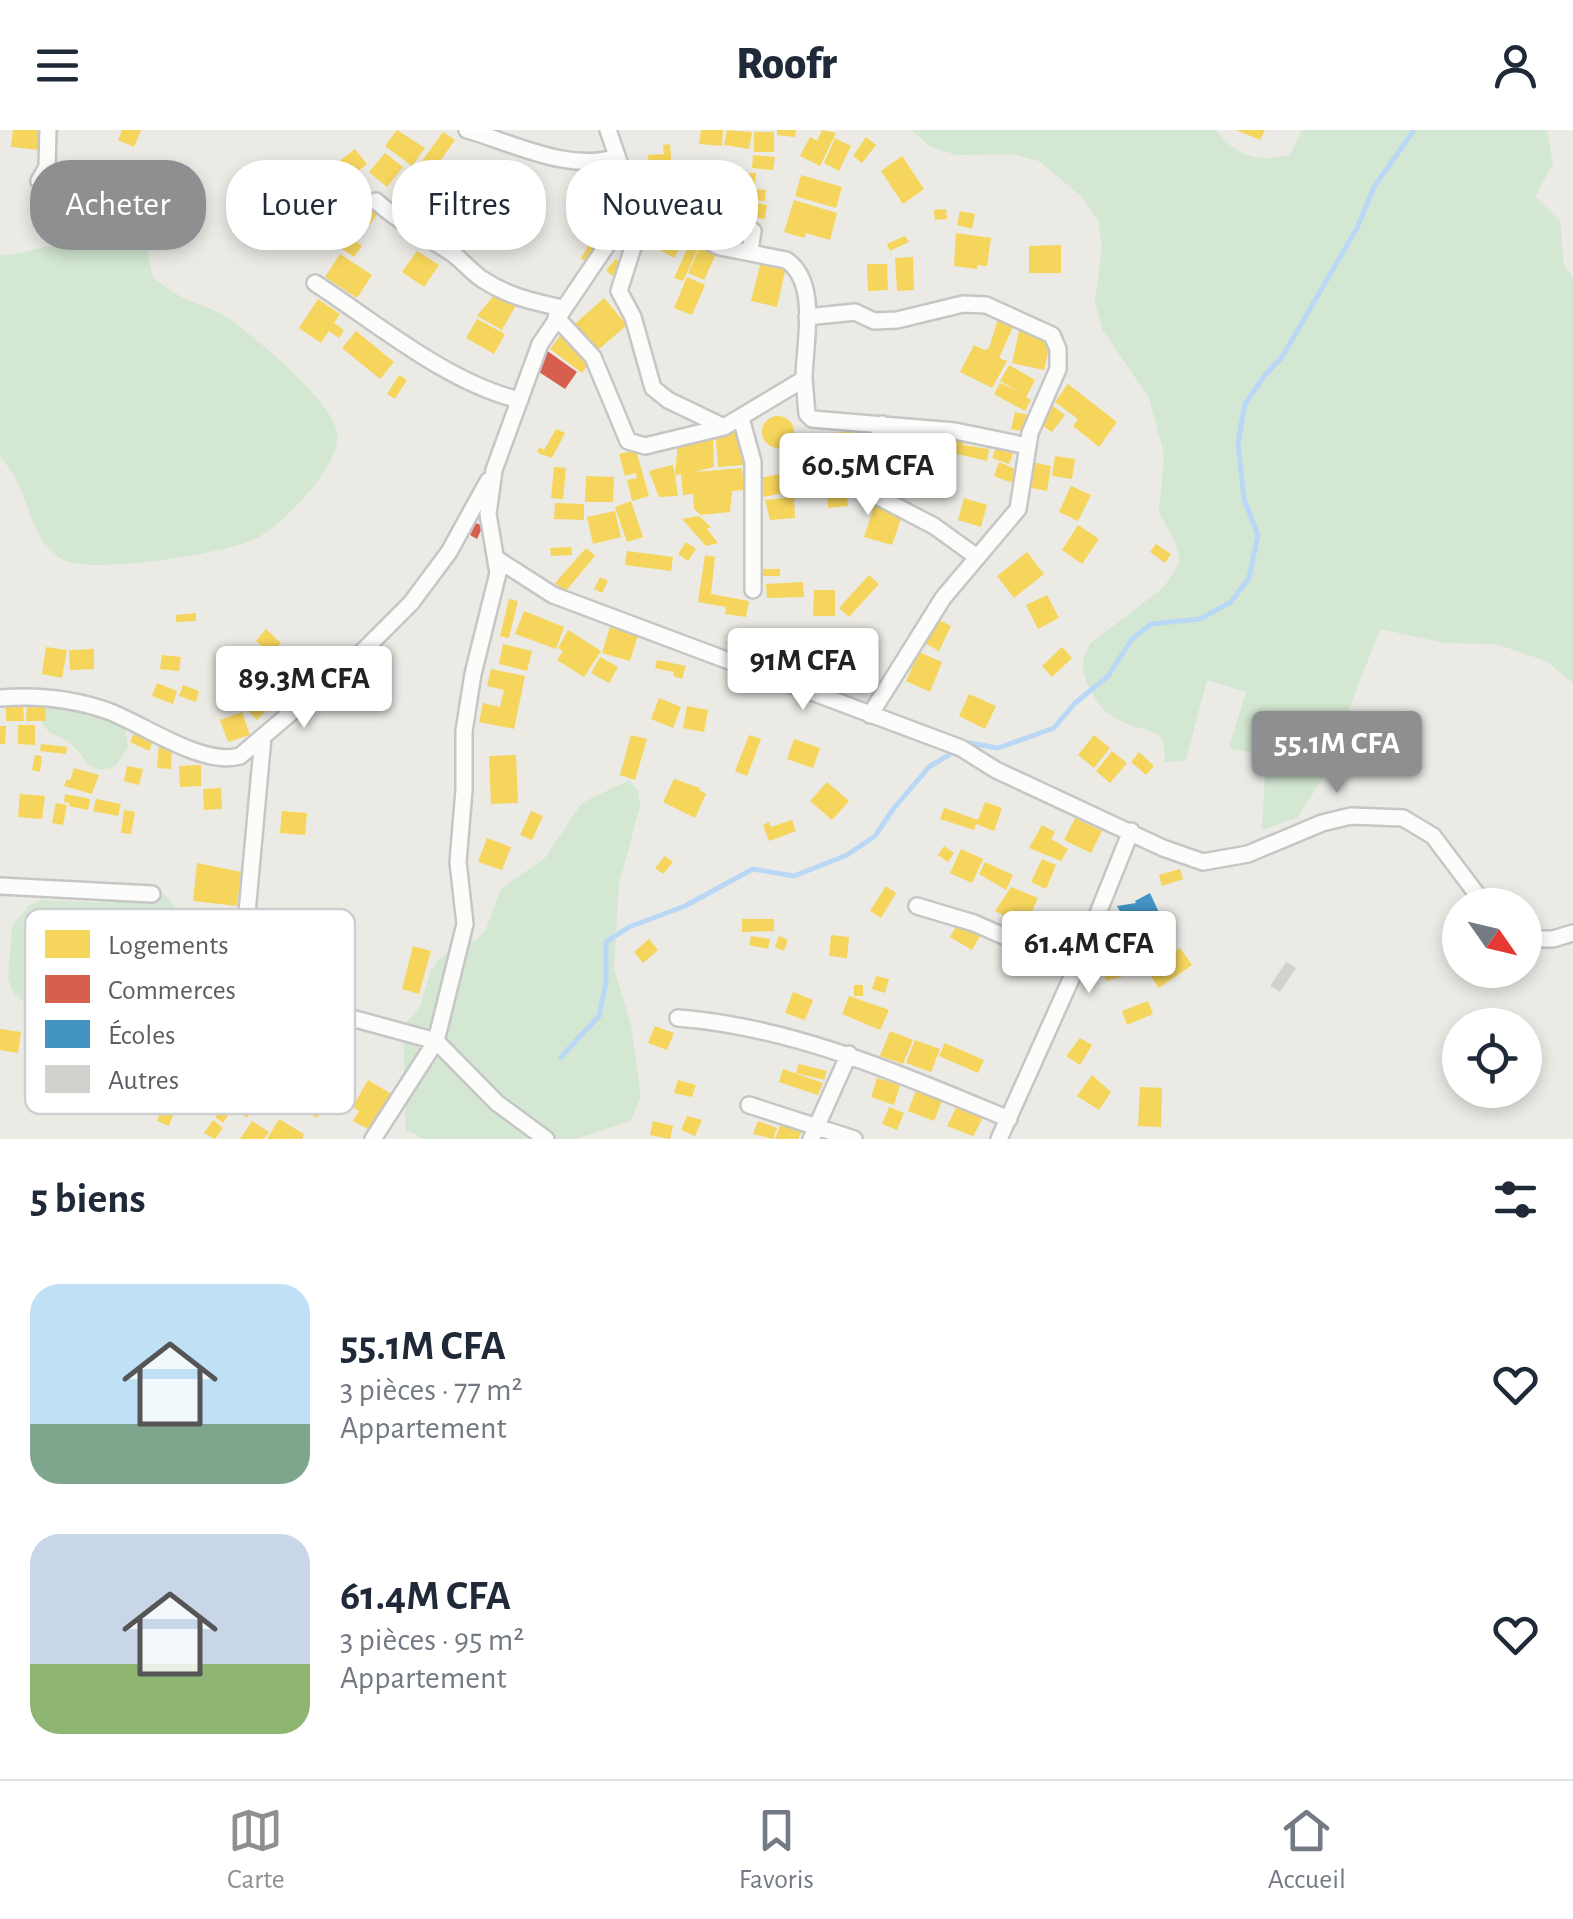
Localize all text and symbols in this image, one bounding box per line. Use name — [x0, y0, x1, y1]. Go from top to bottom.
icon: menu — [30, 38, 85, 93]
icon: person — [1488, 38, 1543, 93]
text: Roofr — [736, 42, 837, 87]
chip: Acheter — [30, 160, 206, 250]
chip: Louer — [226, 160, 372, 250]
chip: Filtres — [392, 160, 546, 250]
chip: Nouveau — [566, 160, 758, 250]
pin: 60.5M CFA — [754, 433, 982, 518]
text: 60.5M CFA — [801, 449, 935, 481]
pin: 91M CFA — [711, 628, 895, 713]
text: 91M CFA — [750, 644, 856, 676]
pin: 89.3M CFA — [190, 646, 418, 731]
text: 89.3M CFA — [238, 662, 370, 694]
pin: 55.1M CFA — [1223, 711, 1451, 796]
text: 55.1M CFA — [1274, 727, 1400, 759]
north arrow — [1442, 888, 1542, 988]
map controls — [1442, 888, 1542, 1108]
legend — [25, 909, 355, 1114]
pin: 61.4M CFA — [975, 911, 1203, 996]
text: 61.4M CFA — [1024, 927, 1154, 959]
text: Logements — [108, 932, 229, 960]
text: Commerces — [108, 977, 236, 1005]
button: locate — [1442, 1008, 1542, 1108]
text: Écoles — [108, 1019, 175, 1050]
text: Autres — [108, 1067, 179, 1095]
icon: filters — [1488, 1172, 1543, 1227]
text: 5 biens — [30, 1178, 146, 1220]
icon: home — [110, 1324, 230, 1444]
text: 55.1M CFA — [340, 1325, 506, 1367]
icon: heart — [1488, 1357, 1543, 1412]
text: 3 pièces · 77 m² — [340, 1374, 523, 1406]
text: Appartement — [340, 1412, 507, 1444]
icon: home — [110, 1574, 230, 1694]
text: 61.4M CFA — [340, 1575, 511, 1617]
icon: heart — [1488, 1607, 1543, 1662]
text: 3 pièces · 95 m² — [340, 1624, 525, 1656]
text: Appartement — [340, 1662, 507, 1694]
tab: Carte — [227, 1803, 285, 1897]
tab: Favoris — [739, 1803, 814, 1897]
tab: Accueil — [1268, 1803, 1346, 1897]

